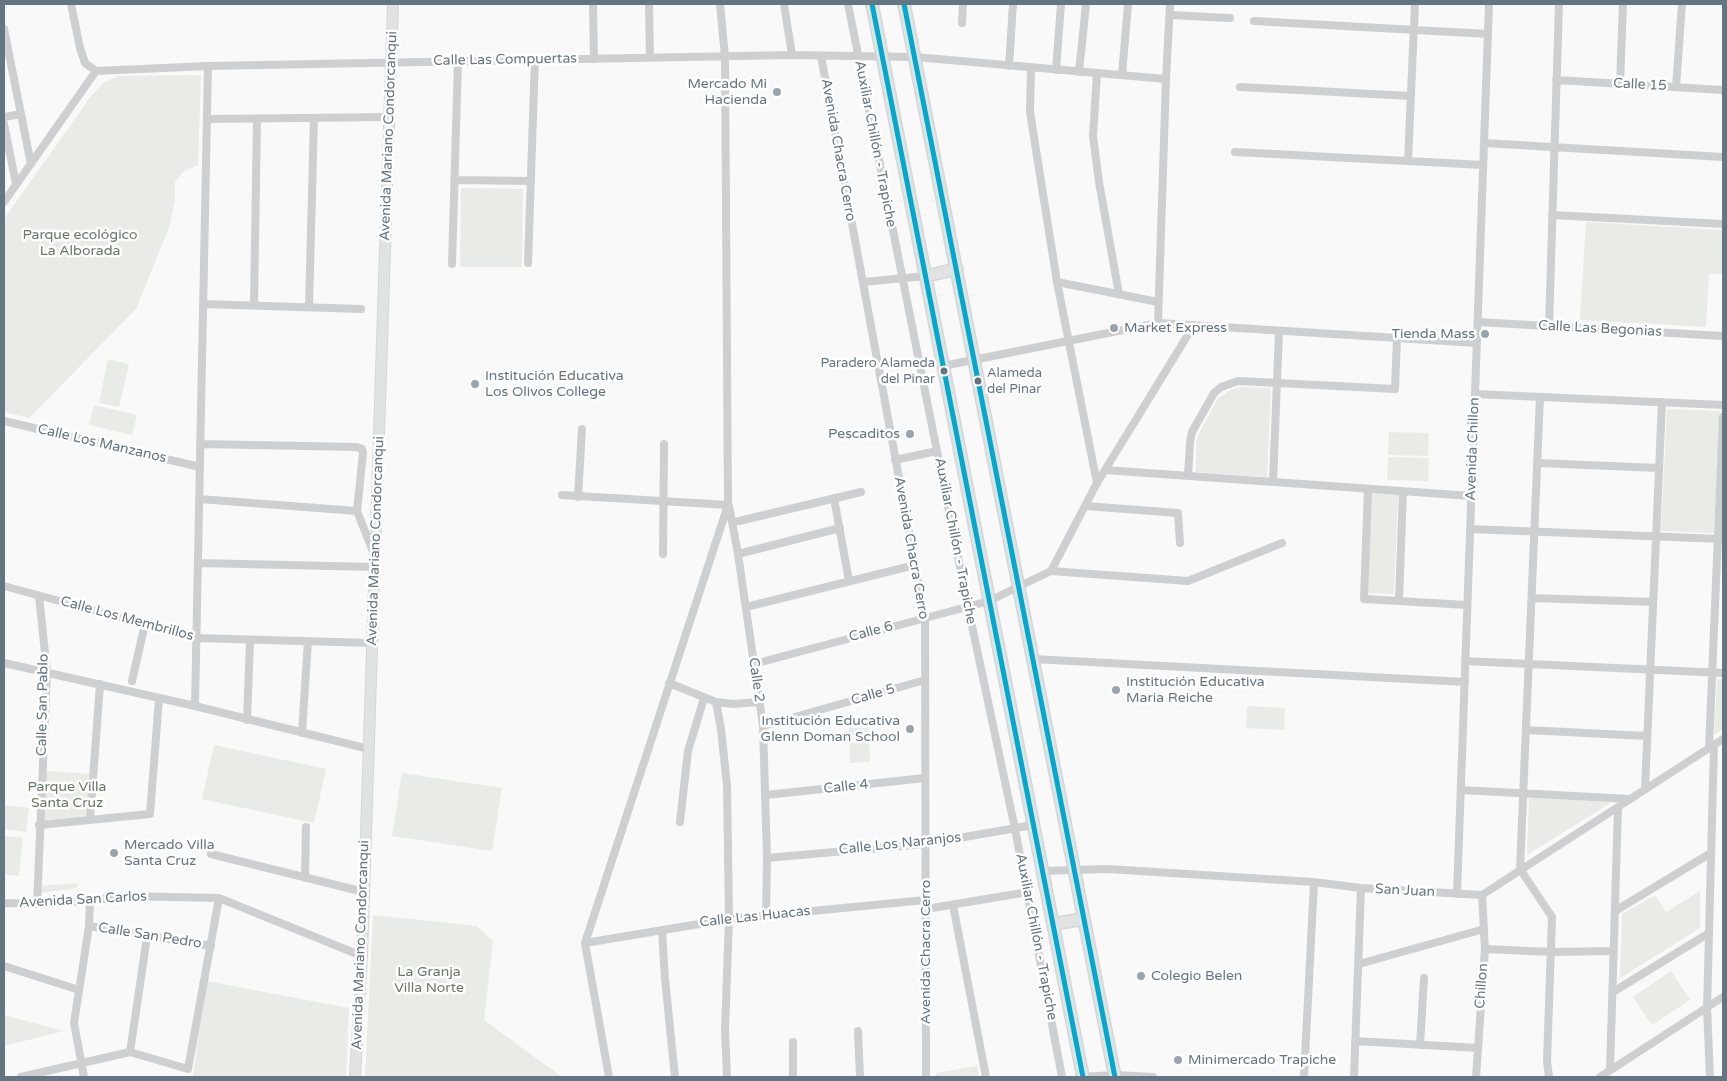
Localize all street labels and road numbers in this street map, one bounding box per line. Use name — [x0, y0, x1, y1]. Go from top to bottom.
street label: Avenida Mariano Condorcanqui — [377, 31, 401, 241]
street label: Calle Las Compuertas — [433, 50, 577, 70]
street label: Auxiliar Chillón - Trapiche — [851, 59, 899, 229]
street label: Calle 15 — [1613, 75, 1667, 95]
street label: Avenida Chacra Cerro — [817, 77, 859, 223]
street label: Calle Las Begonias — [1538, 317, 1662, 341]
street label: Avenida Chillon — [1463, 397, 1483, 501]
street label: Calle Los Manzanos — [36, 421, 168, 467]
street label: Avenida Mariano Condorcanqui — [364, 436, 388, 646]
street label: Auxiliar Chillón - Trapiche — [931, 456, 979, 626]
street label: Avenida Chacra Cerro — [890, 475, 932, 621]
street label: Calle Los Membrillos — [59, 593, 195, 645]
street label: Calle 6 — [847, 618, 895, 646]
street label: Calle San Pablo — [34, 654, 52, 756]
street label: Calle 2 — [745, 657, 767, 703]
street label: Calle 5 — [849, 681, 897, 709]
street label: Calle 4 — [823, 776, 869, 798]
street label: Calle Los Naranjos — [838, 829, 962, 859]
street label: Avenida Mariano Condorcanqui — [349, 840, 373, 1050]
street label: Auxiliar Chillón - Trapiche — [1012, 852, 1060, 1022]
street label: Avenida Chacra Cerro — [918, 880, 934, 1024]
street label: San Juan — [1375, 881, 1435, 901]
street label: Avenida San Carlos — [19, 888, 147, 912]
street label: Calle Las Huacas — [699, 903, 811, 931]
street label: Calle San Pedro — [97, 920, 203, 952]
street label: Chillon — [1472, 963, 1492, 1009]

